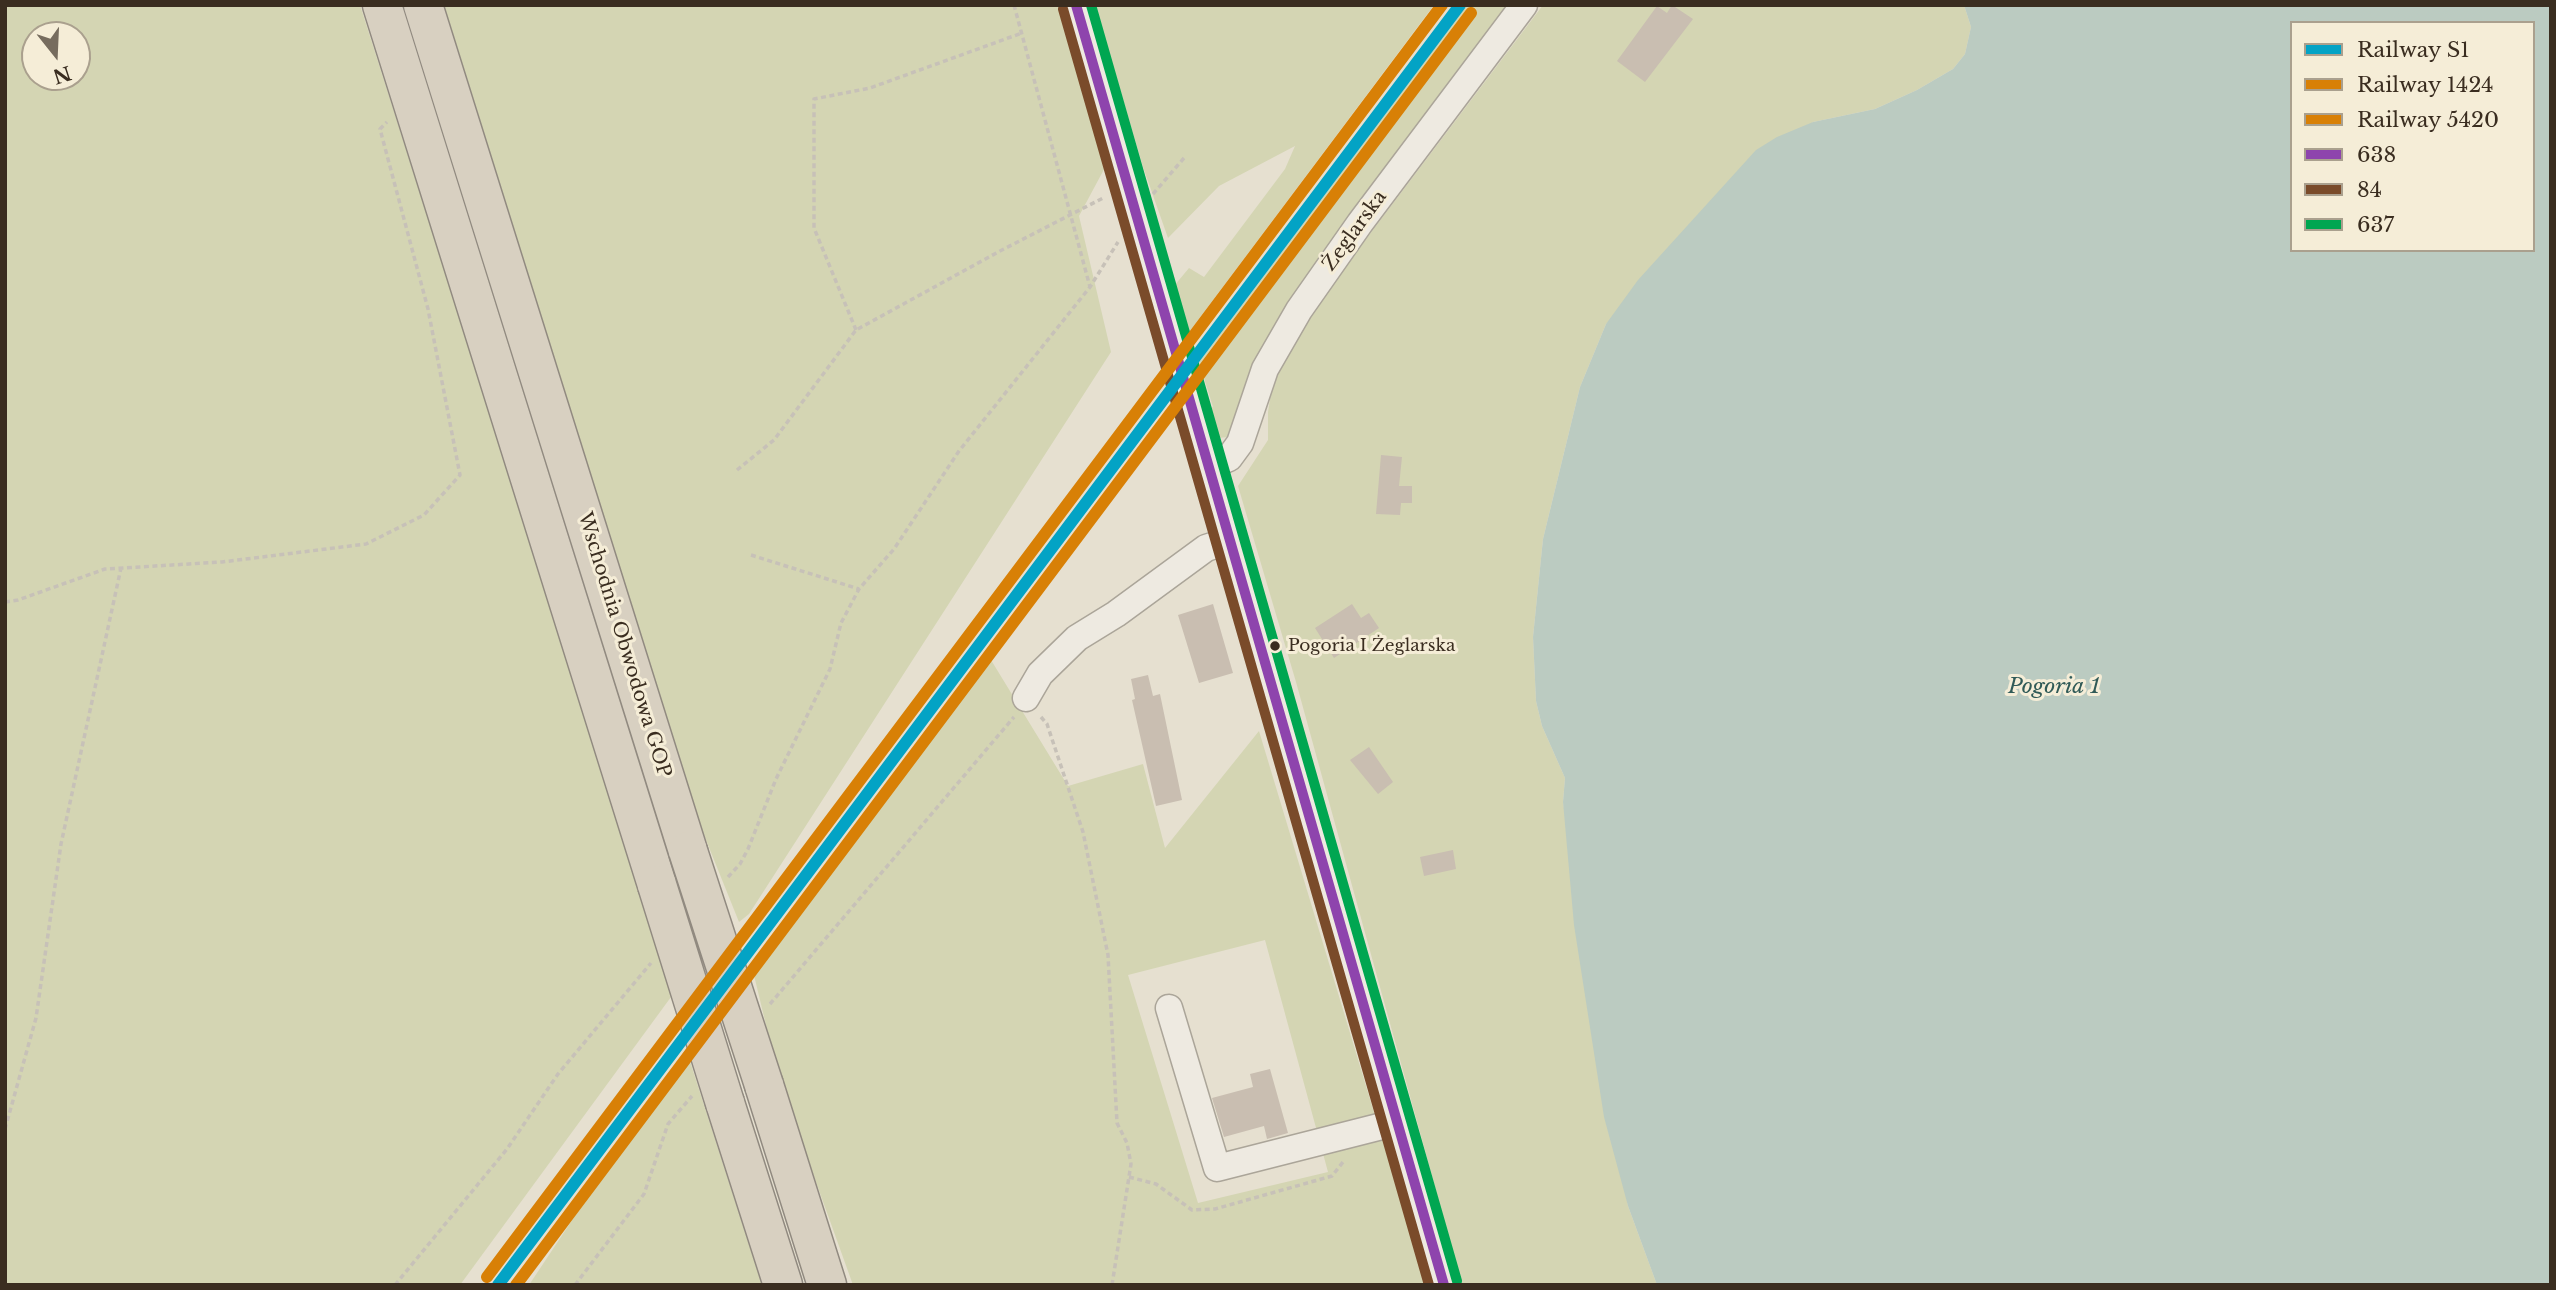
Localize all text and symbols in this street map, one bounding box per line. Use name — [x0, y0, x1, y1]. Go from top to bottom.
north arrow — [21, 21, 91, 91]
legend — [2290, 21, 2535, 252]
text: Railway S1 — [2357, 37, 2470, 63]
text: N — [50, 61, 74, 88]
text: Railway 1424 — [2357, 72, 2494, 98]
text: Railway 5420 — [2357, 107, 2499, 133]
text: 638 — [2357, 142, 2396, 168]
text: 84 — [2357, 177, 2382, 203]
street label: Żeglarska — [1318, 186, 1392, 276]
text: 637 — [2357, 212, 2394, 238]
street label: Wschodnia Obwodowa GOP — [573, 510, 675, 780]
place label: Pogoria I Żeglarska — [1288, 636, 1455, 656]
marker: Pogoria I Żeglarska — [1268, 639, 1282, 653]
water label: Pogoria 1 — [2008, 674, 2100, 700]

